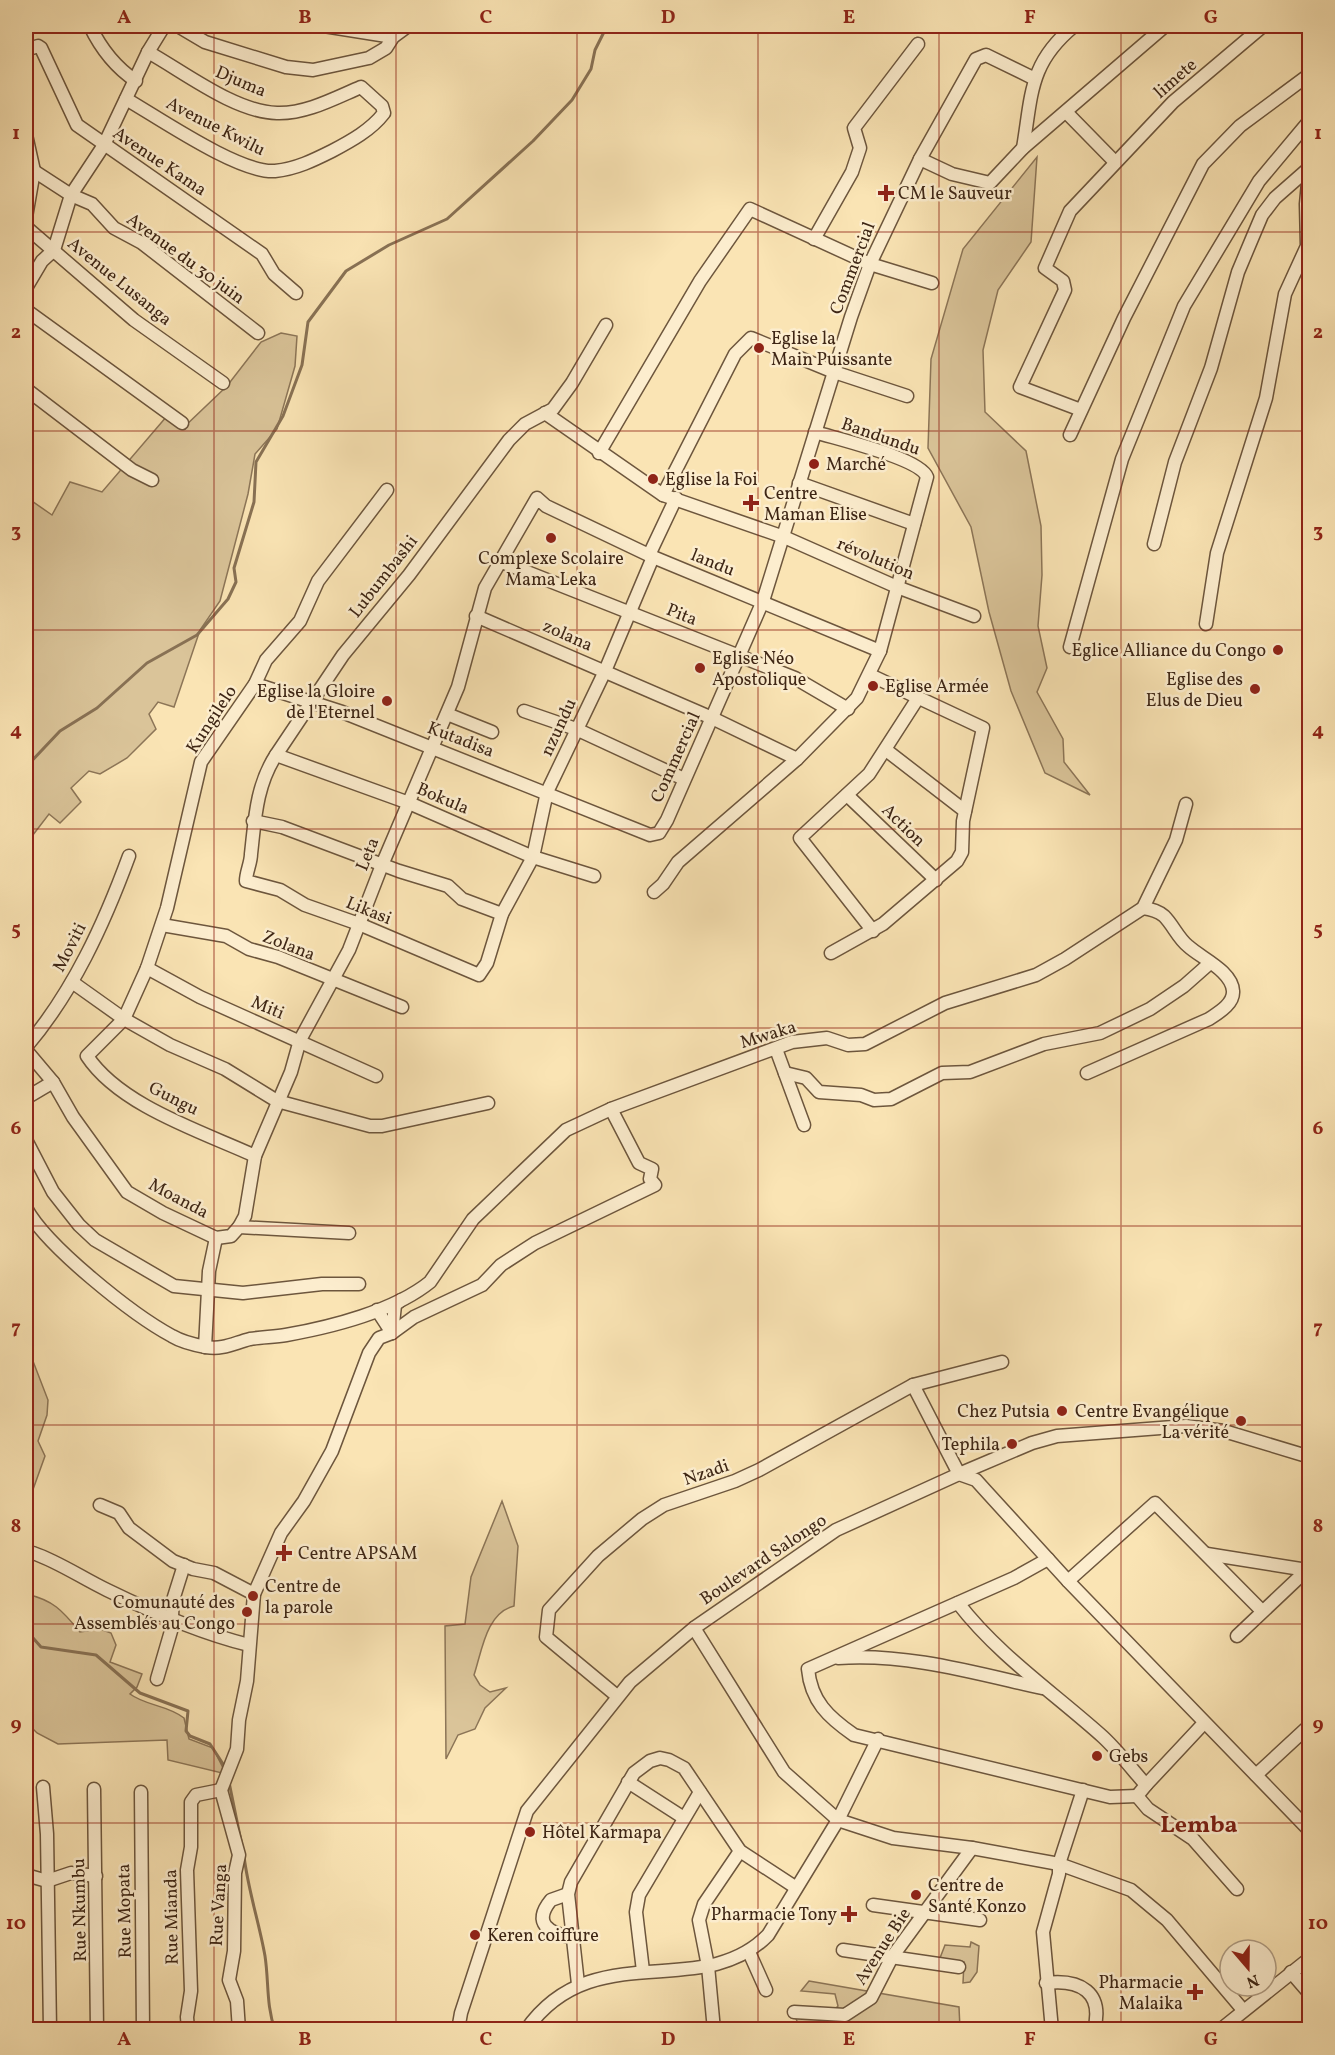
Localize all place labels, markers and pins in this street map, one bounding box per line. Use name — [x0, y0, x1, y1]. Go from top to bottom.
place label: CM le Sauveur — [898, 182, 1012, 207]
marker: CM le Sauveur — [879, 186, 893, 200]
place label: Eglise la Main Puissante — [771, 327, 892, 373]
marker: Eglise la Main Puissante — [752, 341, 766, 355]
place label: Marché — [826, 453, 886, 478]
marker: Marché — [807, 457, 821, 471]
place label: Eglise la Foi — [665, 468, 758, 493]
marker: Eglise la Foi — [646, 472, 660, 486]
place label: Centre Maman Elise — [764, 482, 867, 528]
marker: Centre Maman Elise — [742, 494, 760, 512]
marker: Complexe Scolaire Mama Leka — [544, 531, 558, 545]
place label: Complexe Scolaire Mama Leka — [478, 547, 624, 593]
place label: Eglice Alliance du Congo — [1072, 639, 1266, 664]
marker: Eglice Alliance du Congo — [1271, 643, 1285, 657]
place label: Eglise Néo Apostolique — [712, 647, 806, 693]
marker: Eglise Néo Apostolique — [693, 661, 707, 675]
place label: Eglise des Elus de Dieu — [1146, 668, 1243, 714]
place label: Eglise Armée — [885, 675, 989, 700]
marker: Eglise Armée — [866, 679, 880, 693]
place label: Eglise la Gloire de l'Eternel — [257, 680, 375, 726]
marker: Eglise des Elus de Dieu — [1248, 682, 1262, 696]
marker: Eglise la Gloire de l'Eternel — [380, 694, 394, 708]
place label: Chez Putsia — [957, 1400, 1050, 1425]
place label: Centre Evangélique La vérité — [1075, 1400, 1229, 1446]
marker: Chez Putsia — [1055, 1404, 1069, 1418]
marker: Centre Evangélique La vérité — [1234, 1414, 1248, 1428]
place label: Tephila — [942, 1433, 1000, 1458]
marker: Tephila — [1005, 1437, 1019, 1451]
place label: Centre APSAM — [298, 1542, 418, 1567]
marker: Centre APSAM — [275, 1544, 293, 1562]
place label: Centre de la parole — [265, 1575, 341, 1621]
marker: Centre de la parole — [246, 1589, 260, 1603]
place label: Comunauté des Assemblés au Congo — [74, 1591, 235, 1637]
marker: Comunauté des Assemblés au Congo — [240, 1605, 254, 1619]
place label: Gebs — [1109, 1745, 1148, 1770]
marker: Gebs — [1090, 1749, 1104, 1763]
place label: Hôtel Karmapa — [542, 1821, 662, 1846]
marker: Hôtel Karmapa — [523, 1825, 537, 1839]
place label: Centre de Santé Konzo — [928, 1874, 1026, 1920]
marker: Centre de Santé Konzo — [909, 1888, 923, 1902]
place label: Pharmacie Tony — [711, 1903, 837, 1928]
marker: Pharmacie Tony — [842, 1907, 856, 1921]
place label: Keren coiffure — [487, 1924, 599, 1949]
marker: Keren coiffure — [468, 1928, 482, 1942]
place label: Pharmacie Malaika — [1098, 1971, 1183, 2017]
marker: Pharmacie Malaika — [1188, 1985, 1202, 1999]

